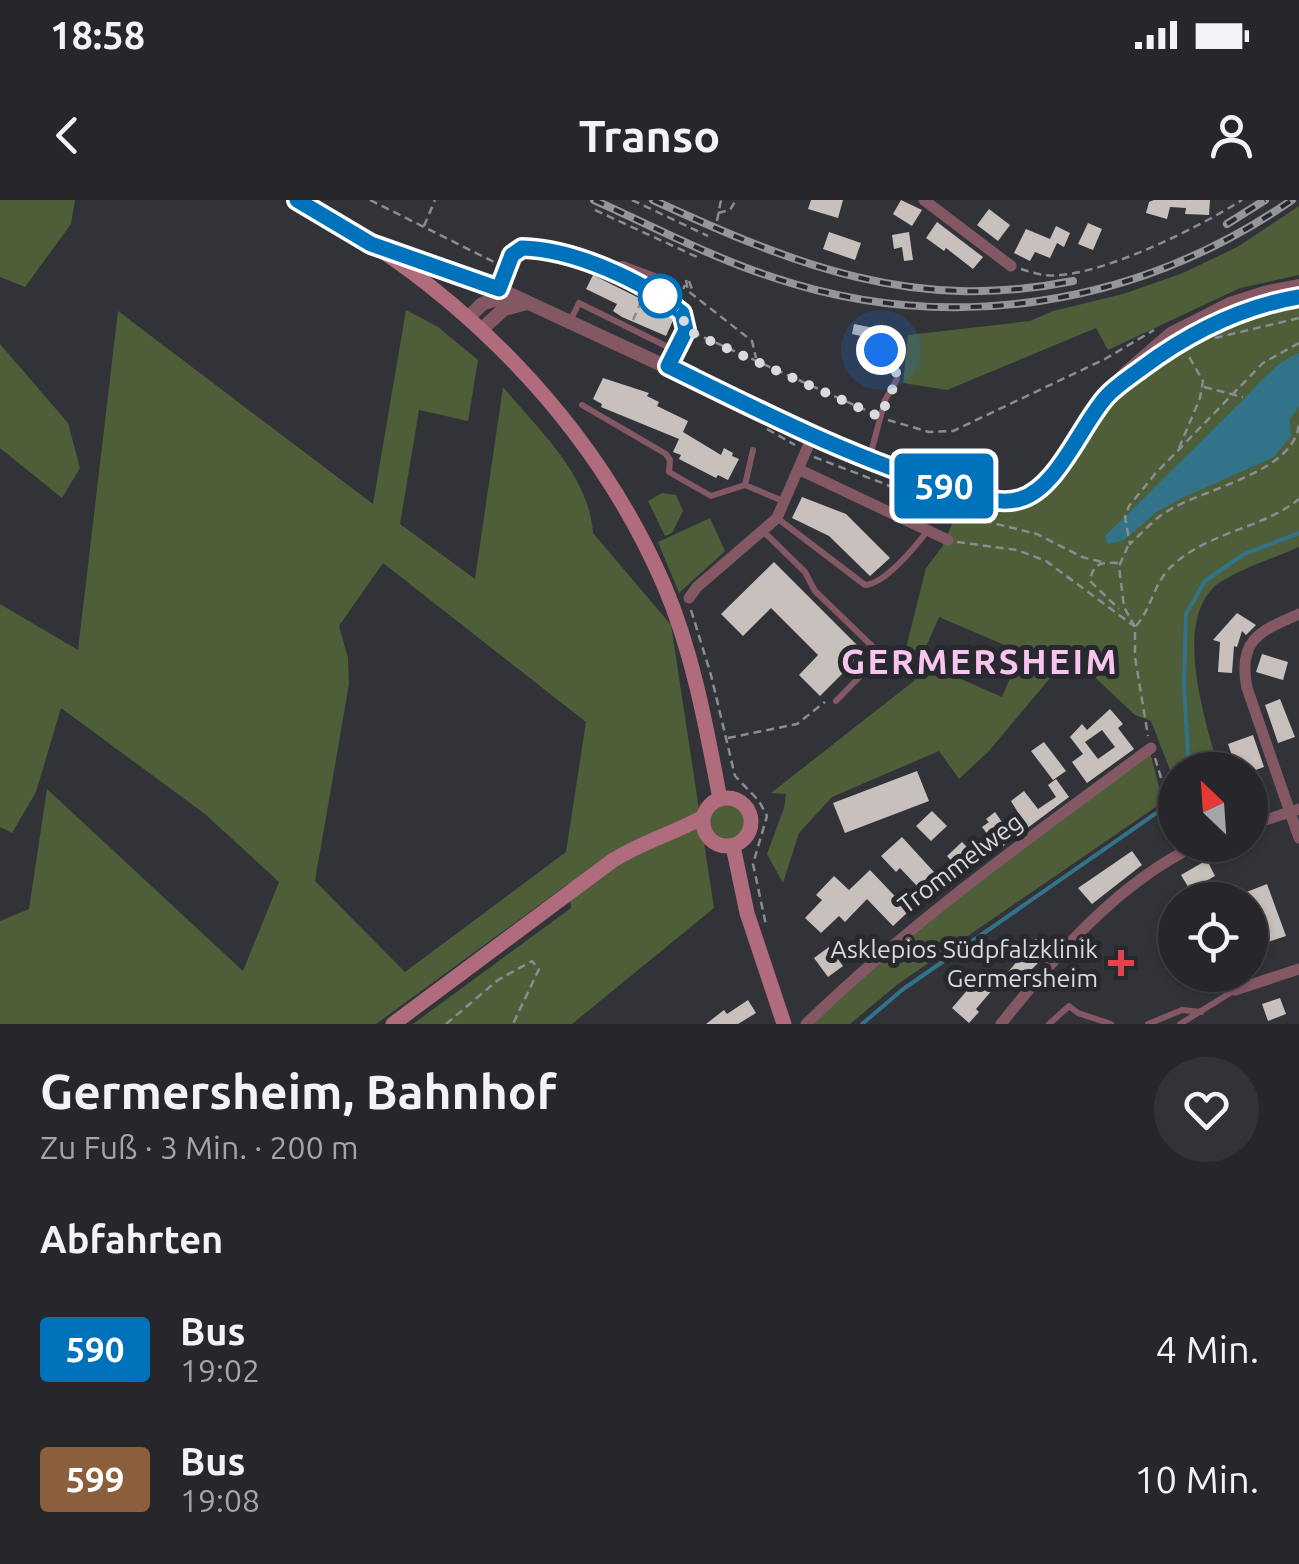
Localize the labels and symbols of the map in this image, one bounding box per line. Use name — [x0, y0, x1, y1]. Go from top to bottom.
unlabelled marker — [639, 275, 681, 317]
your location — [856, 325, 906, 375]
line badge: 590 — [886, 454, 1002, 518]
district label: GERMERSHEIM — [841, 641, 1119, 681]
north arrow — [1158, 752, 1268, 862]
street label: Trommelweg — [892, 807, 1028, 919]
place label: Asklepios Südpfalzklinik Germersheim — [830, 935, 1098, 992]
marker: Asklepios Südpfalzklinik Germersheim — [1108, 950, 1134, 976]

